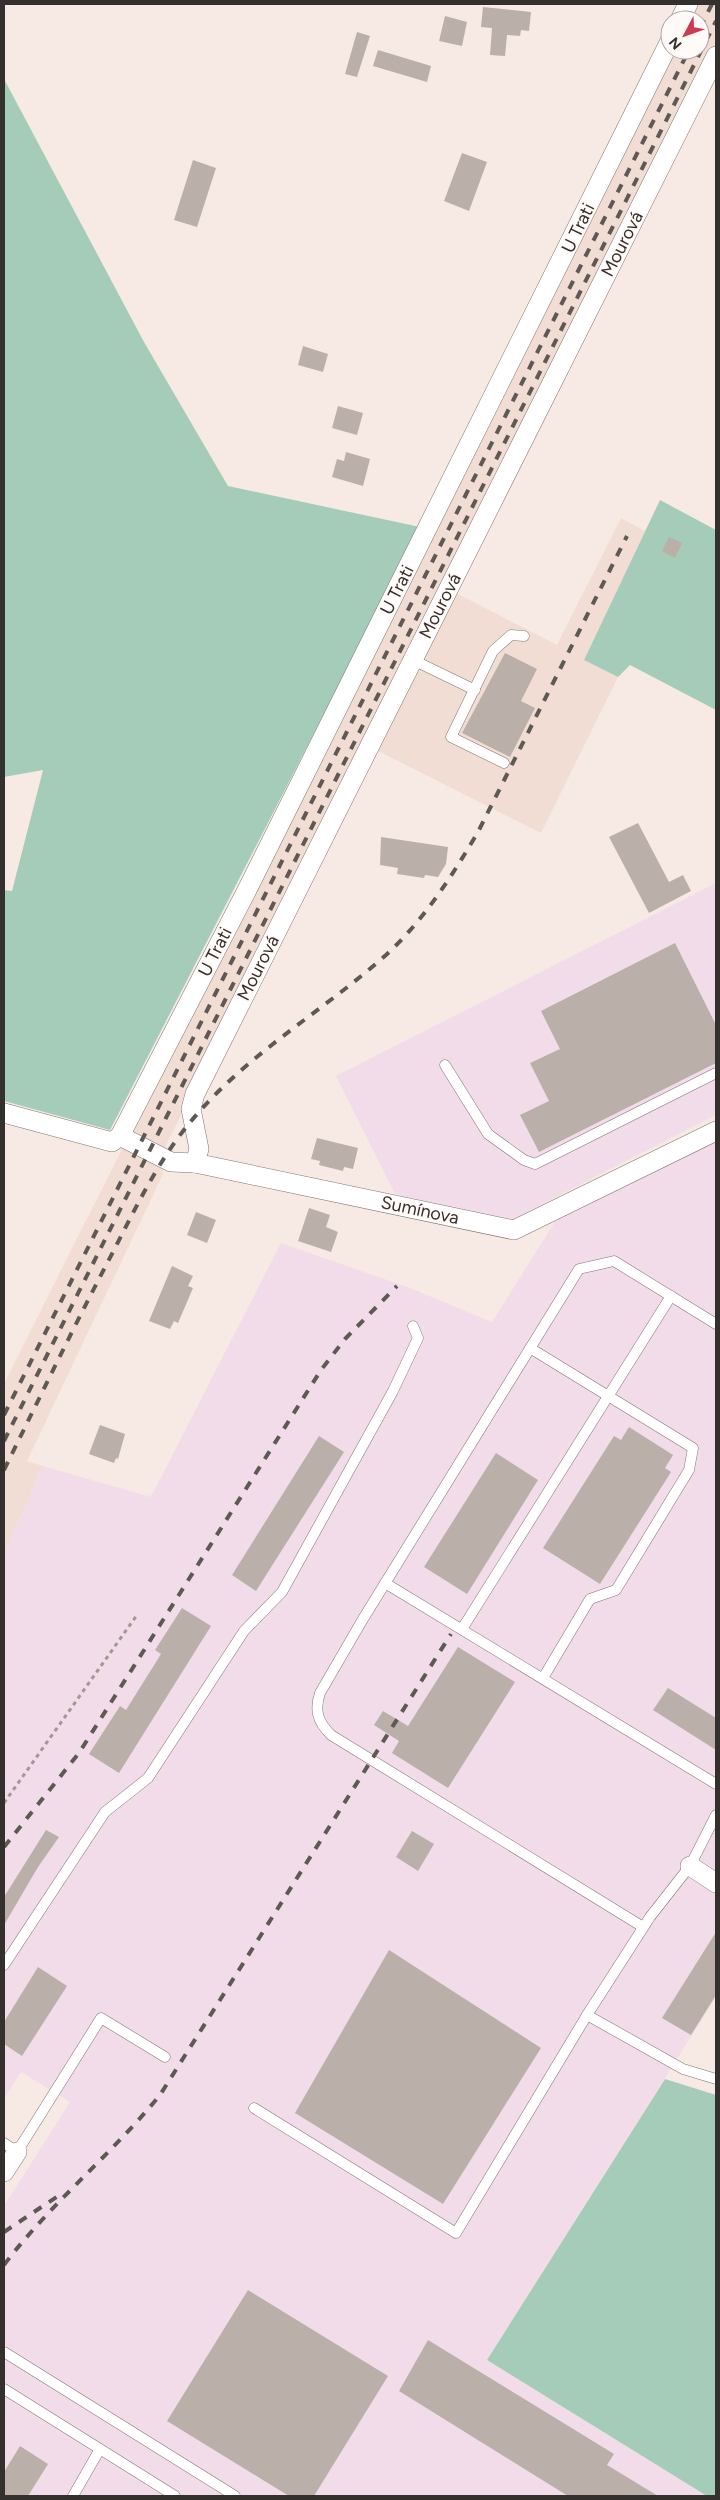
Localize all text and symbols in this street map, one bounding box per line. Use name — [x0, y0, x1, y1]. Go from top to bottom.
north arrow — [660, 10, 710, 60]
text: N — [666, 34, 686, 53]
street label: U Trati — [557, 200, 599, 256]
street label: Mourová — [596, 208, 648, 280]
street label: U Trati — [375, 562, 419, 618]
street label: Mourová — [414, 570, 466, 642]
street label: U Trati — [193, 924, 237, 980]
street label: Mourová — [232, 932, 284, 1004]
street label: Sumínova — [379, 1191, 461, 1229]

